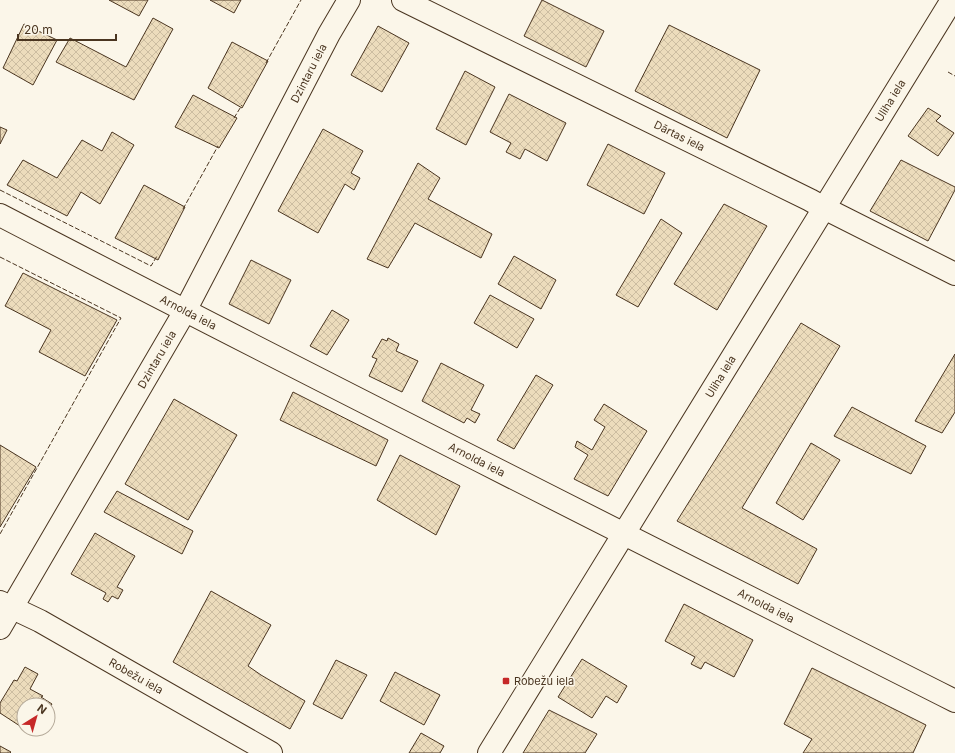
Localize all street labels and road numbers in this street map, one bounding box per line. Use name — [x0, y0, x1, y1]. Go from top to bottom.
street label: Dzintaru iela — [287, 41, 330, 105]
street label: Uliha iela — [872, 77, 909, 124]
street label: Dārtas iela — [652, 117, 707, 154]
street label: Arnolda iela — [158, 292, 219, 333]
street label: Dzintaru iela — [134, 328, 179, 391]
street label: Uliha iela — [702, 353, 739, 400]
street label: Arnolda iela — [446, 439, 508, 480]
street label: Arnolda iela — [735, 586, 797, 626]
street label: Robežu iela — [107, 655, 166, 697]

